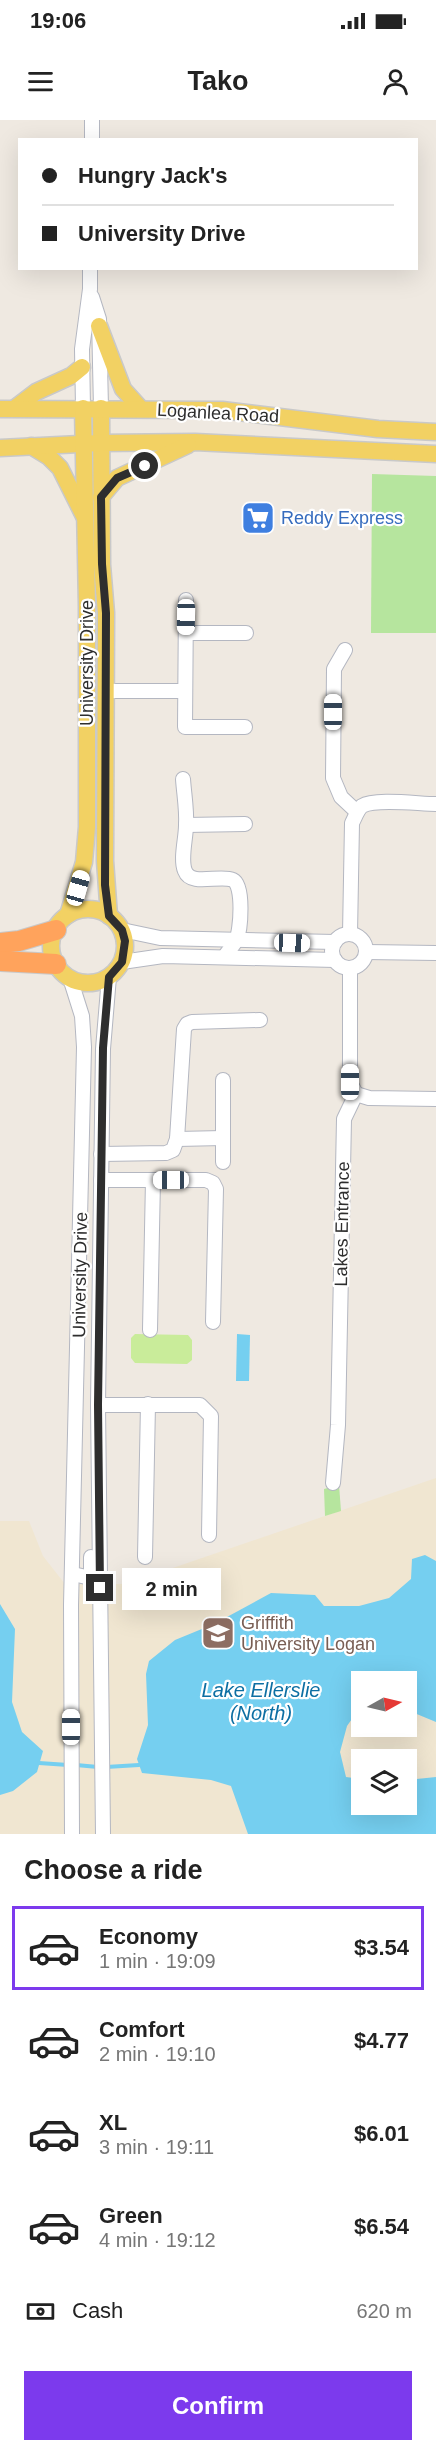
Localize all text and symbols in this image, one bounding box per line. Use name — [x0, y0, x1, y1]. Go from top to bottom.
text: 19:06 — [30, 8, 86, 33]
icon: menu — [24, 65, 57, 98]
icon: person — [379, 65, 412, 98]
text: Tako — [187, 66, 249, 96]
text: Hungry Jack's — [78, 163, 228, 188]
text: University Drive — [78, 221, 246, 246]
street label: Loganlea Road — [157, 400, 279, 426]
route start — [131, 452, 158, 479]
supermarket icon: Reddy Express — [240, 500, 276, 536]
place label: Reddy Express — [281, 508, 403, 528]
car — [177, 599, 195, 635]
street label: University Drive — [77, 600, 97, 726]
car — [324, 694, 342, 730]
car — [64, 868, 92, 908]
car — [274, 933, 310, 953]
car — [341, 1064, 359, 1100]
street label: Lakes Entrance — [331, 1161, 353, 1287]
car — [153, 1171, 189, 1189]
street label: University Drive — [69, 1212, 91, 1338]
callout: 2 min — [121, 1567, 220, 1609]
route end — [86, 1574, 113, 1601]
text: 2 min — [145, 1578, 198, 1600]
place label: Griffith University Logan — [241, 1613, 375, 1654]
school or university icon: Griffith University Logan — [200, 1615, 236, 1651]
north arrow — [351, 1671, 417, 1737]
map controls — [351, 1671, 417, 1815]
water label: Lake Ellerslie (North) — [202, 1679, 320, 1724]
car — [62, 1709, 80, 1745]
button: layers — [351, 1749, 417, 1815]
text: Choose a ride — [24, 1855, 203, 1885]
icon: car — [27, 1921, 81, 1975]
text: Economy — [99, 1924, 198, 1949]
text: $3.54 — [354, 1935, 409, 1960]
text: 1 min · 19:09 — [99, 1950, 216, 1972]
icon: car — [27, 2014, 81, 2068]
text: Comfort — [99, 2017, 185, 2042]
text: $4.77 — [354, 2028, 409, 2053]
text: 2 min · 19:10 — [99, 2043, 216, 2065]
icon: car — [27, 2107, 81, 2161]
text: XL — [99, 2110, 127, 2135]
text: $6.01 — [354, 2121, 409, 2146]
text: 3 min · 19:11 — [99, 2136, 214, 2158]
icon: car — [27, 2200, 81, 2254]
text: Green — [99, 2203, 163, 2228]
text: $6.54 — [354, 2214, 409, 2239]
text: 4 min · 19:12 — [99, 2229, 216, 2251]
icon: cash — [24, 2295, 57, 2328]
text: Cash — [72, 2298, 123, 2323]
text: 620 m — [356, 2300, 412, 2322]
button: Confirm — [24, 2371, 412, 2440]

